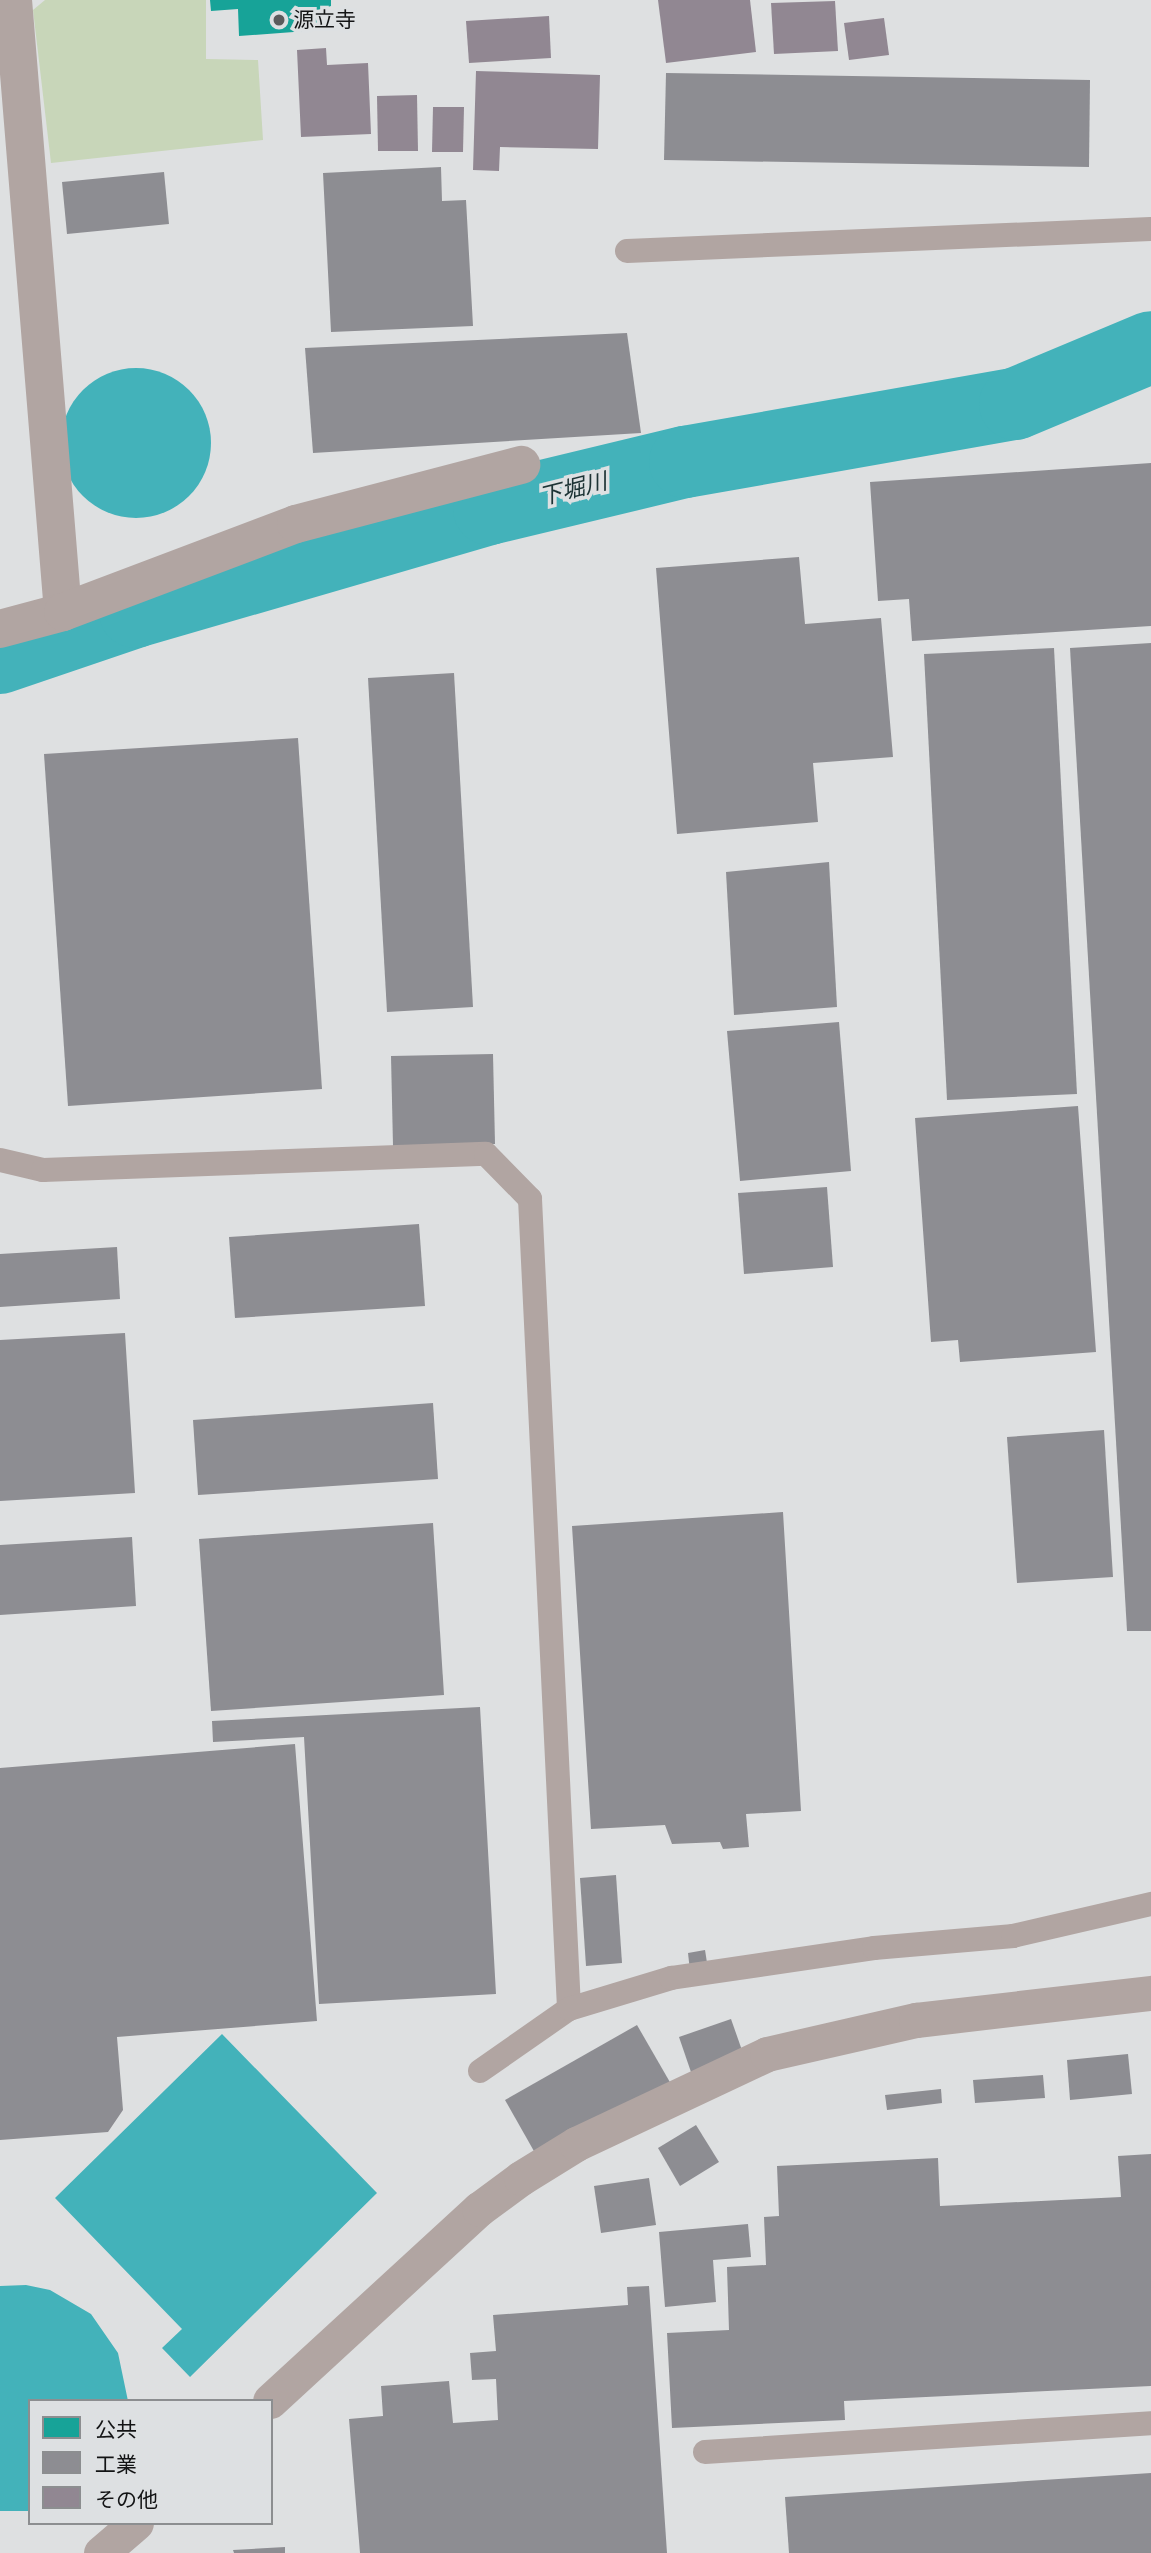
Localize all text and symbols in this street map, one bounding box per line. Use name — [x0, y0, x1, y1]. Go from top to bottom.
place label: 源立寺 — [293, 7, 356, 33]
marker: 源立寺 — [271, 12, 287, 28]
water label: 下堀川 — [536, 467, 610, 511]
legend — [28, 2399, 273, 2525]
text: 公共 — [95, 2417, 137, 2442]
text: 工業 — [95, 2452, 137, 2477]
text: その他 — [95, 2487, 158, 2512]

